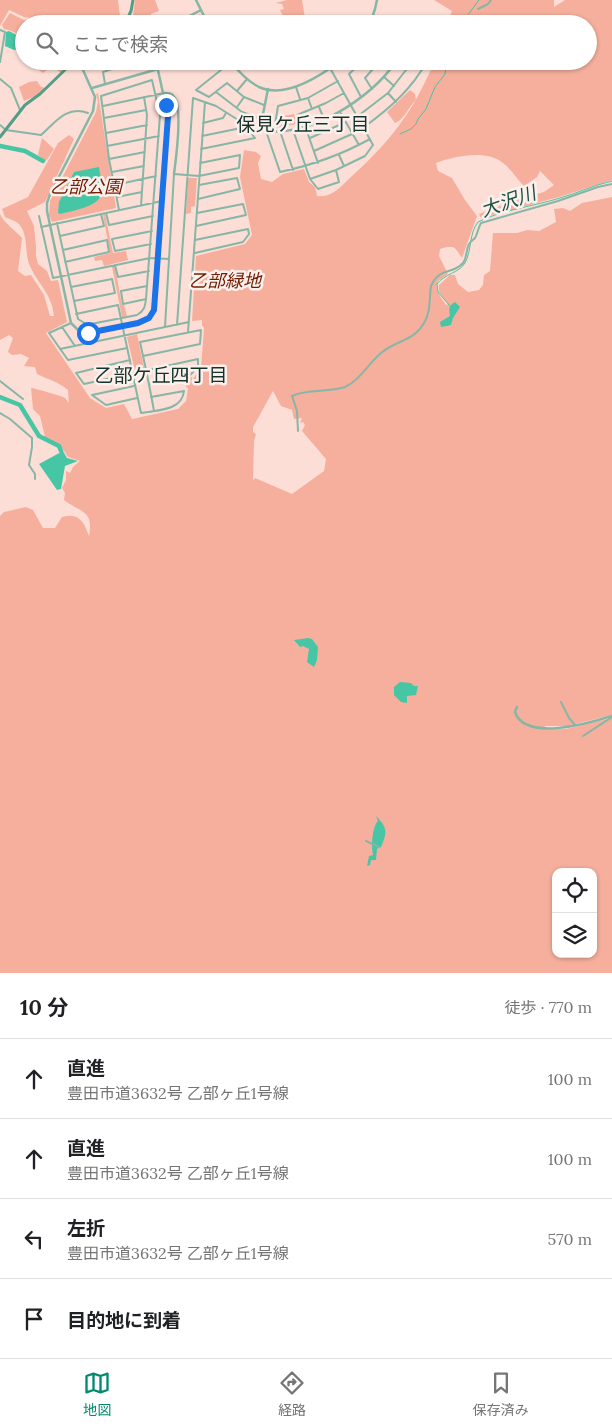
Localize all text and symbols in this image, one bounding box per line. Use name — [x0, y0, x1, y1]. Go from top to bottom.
search box — [15, 15, 597, 70]
icon: search — [33, 29, 61, 57]
text: ここで検索 — [73, 32, 168, 56]
route end — [155, 94, 178, 117]
district label: 保見ケ丘三丁目 — [236, 112, 370, 136]
park label: 乙部公園 — [50, 175, 125, 198]
water label: 大沢川 — [477, 180, 541, 222]
park label: 乙部緑地 — [189, 269, 263, 292]
route start — [77, 322, 100, 345]
district label: 乙部ケ丘四丁目 — [94, 363, 228, 387]
map controls — [552, 868, 597, 958]
button: locate — [552, 868, 597, 913]
button: layers — [552, 913, 597, 958]
text: 10 分 — [20, 994, 68, 1021]
text: 徒歩 · 770 m — [504, 997, 592, 1017]
text: 直進 — [67, 1056, 105, 1080]
icon: ahead — [20, 1065, 48, 1093]
text: 100 m — [548, 1069, 592, 1089]
text: 豊田市道3632号 乙部ヶ丘1号線 — [67, 1083, 289, 1103]
text: 直進 — [67, 1136, 105, 1160]
icon: ahead — [20, 1145, 48, 1173]
text: 100 m — [548, 1149, 592, 1169]
text: 豊田市道3632号 乙部ヶ丘1号線 — [67, 1163, 289, 1183]
text: 左折 — [67, 1216, 105, 1240]
icon: left — [20, 1225, 48, 1253]
text: 570 m — [547, 1229, 592, 1249]
text: 豊田市道3632号 乙部ヶ丘1号線 — [67, 1243, 289, 1263]
icon: arrive — [20, 1305, 48, 1333]
text: 目的地に到着 — [67, 1308, 181, 1332]
tab: 地図 — [83, 1369, 111, 1419]
tab: 経路 — [278, 1369, 306, 1419]
tab: 保存済み — [473, 1369, 529, 1419]

